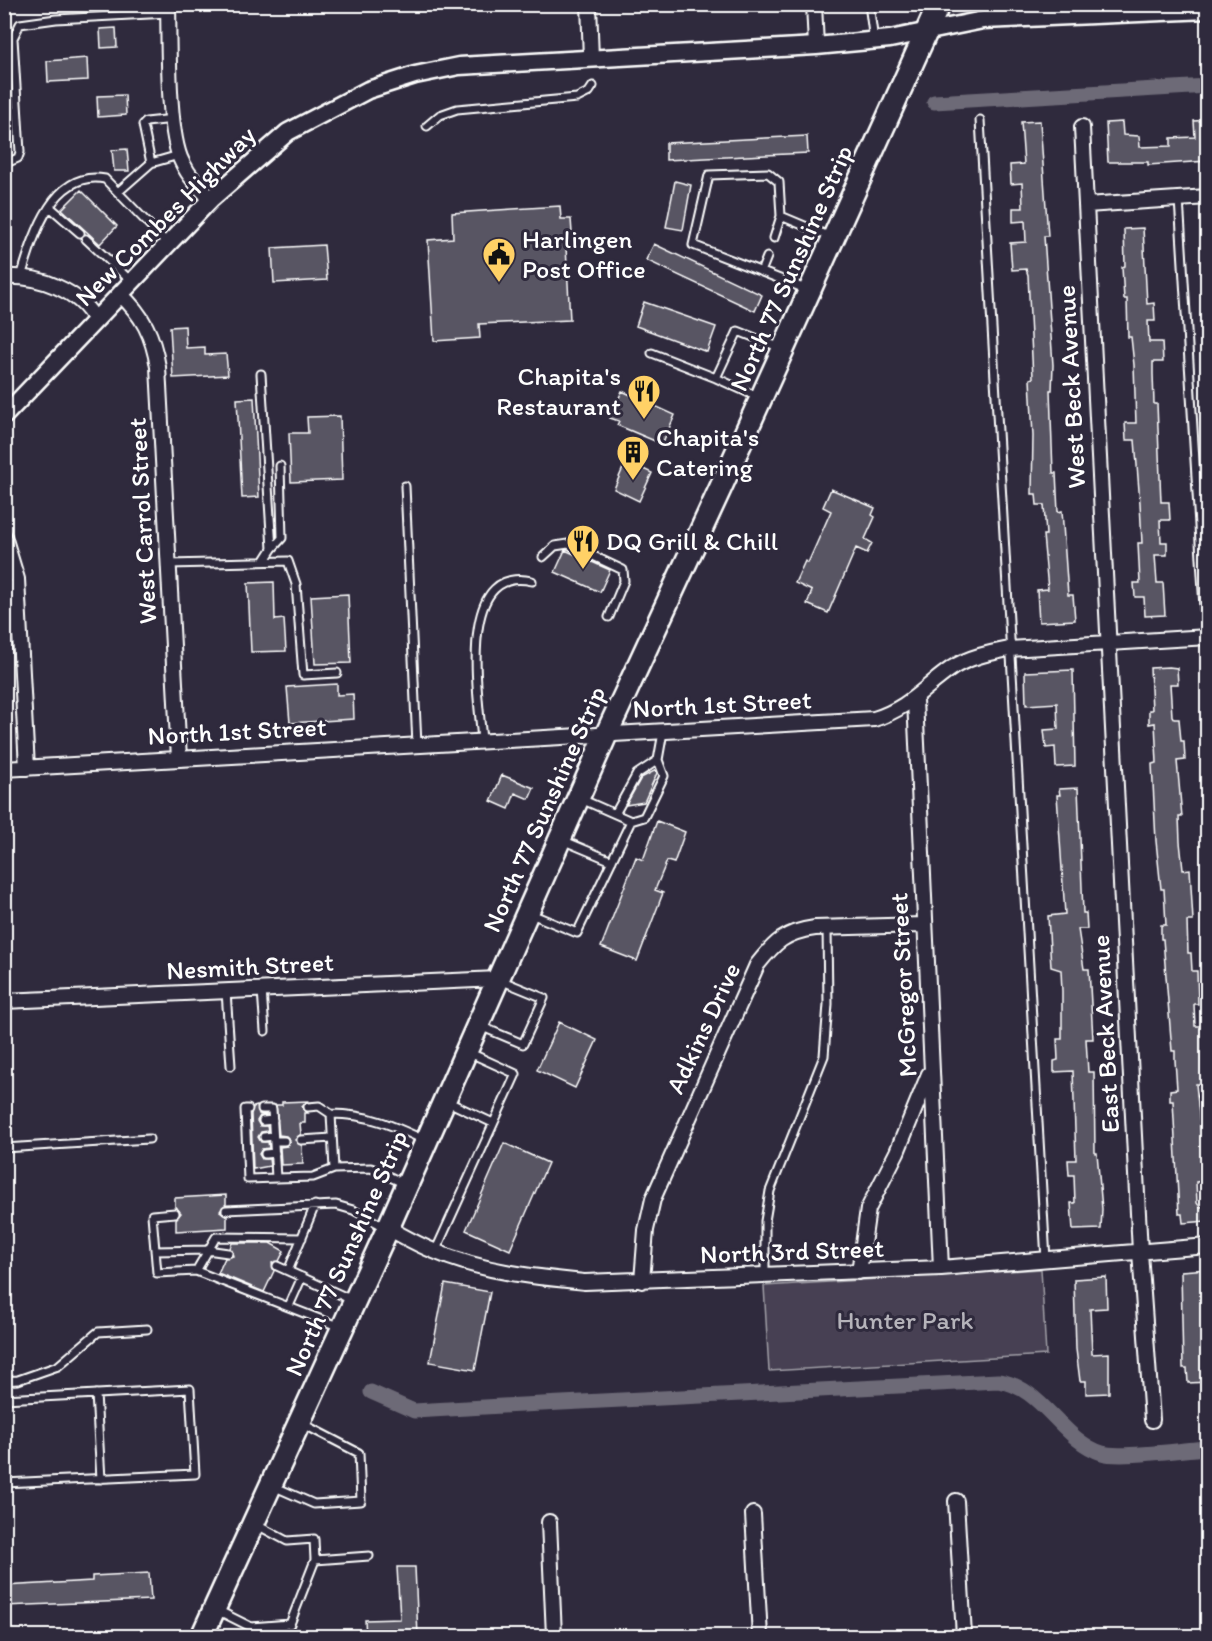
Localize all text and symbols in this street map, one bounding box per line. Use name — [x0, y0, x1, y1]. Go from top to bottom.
street label: New Combes Highway — [68, 119, 262, 313]
street label: North 77 Sunshine Strip — [722, 140, 860, 396]
place label: Harlingen Post Office — [522, 223, 646, 285]
public building icon: Harlingen Post Office — [481, 236, 517, 283]
street label: West Beck Avenue — [1050, 284, 1092, 490]
place label: Chapita's Restaurant — [496, 360, 621, 422]
restaurant icon: Chapita's Restaurant — [626, 373, 662, 420]
street label: West Carrol Street — [121, 417, 163, 625]
place label: Chapita's Catering — [656, 421, 759, 483]
building icon: Chapita's Catering — [615, 434, 651, 481]
restaurant icon: DQ Grill & Chill — [565, 523, 601, 570]
place label: DQ Grill & Chill — [606, 525, 778, 557]
street label: North 77 Sunshine Strip — [475, 681, 613, 937]
street label: North 1st Street — [632, 683, 812, 725]
street label: North 1st Street — [147, 710, 327, 752]
street label: McGregor Street — [882, 892, 924, 1078]
street label: East Beck Avenue — [1084, 934, 1126, 1134]
street label: Nesmith Street — [165, 946, 335, 986]
street label: Adkins Drive — [659, 957, 747, 1099]
street label: North 77 Sunshine Strip — [277, 1125, 415, 1381]
street label: North 3rd Street — [699, 1232, 885, 1270]
park label: Hunter Park — [836, 1304, 974, 1336]

